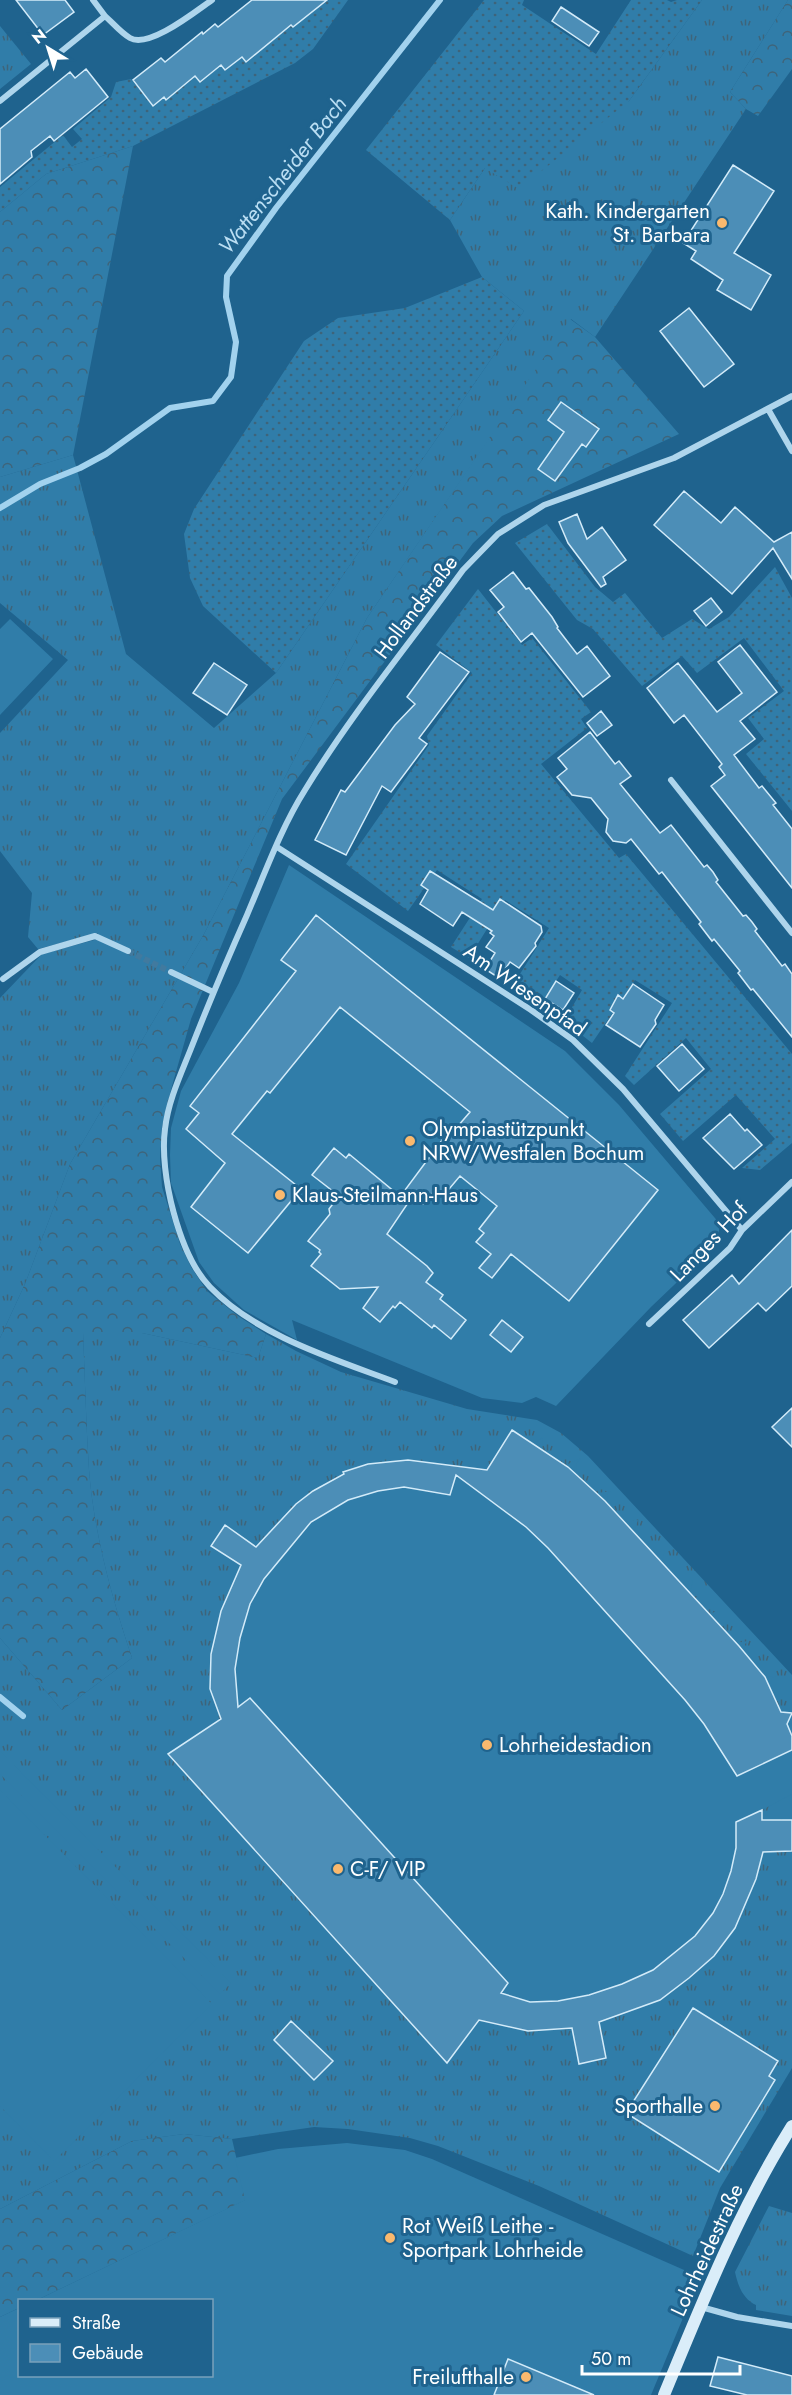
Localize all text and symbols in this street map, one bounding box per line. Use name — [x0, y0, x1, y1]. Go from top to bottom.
north arrow — [18, 18, 78, 78]
text: N — [27, 24, 51, 50]
water label: Wattenscheider Bach — [210, 89, 354, 261]
place label: Kath. Kindergarten St. Barbara — [545, 196, 710, 250]
marker: Kath. Kindergarten St. Barbara — [715, 216, 729, 230]
street label: Hollandstraße — [367, 549, 465, 665]
street label: Am Wiesenpfad — [457, 936, 593, 1044]
place label: Olympiastützpunkt NRW/Westfalen Bochum — [422, 1114, 644, 1168]
marker: Olympiastützpunkt NRW/Westfalen Bochum — [403, 1134, 417, 1148]
place label: Klaus-Steilmann-Haus — [292, 1180, 478, 1210]
marker: Klaus-Steilmann-Haus — [273, 1188, 287, 1202]
street label: Langes Hof — [663, 1195, 755, 1289]
place label: Lohrheidestadion — [499, 1730, 652, 1760]
marker: Lohrheidestadion — [480, 1738, 494, 1752]
place label: C-F/ VIP — [350, 1854, 425, 1884]
marker: C-F/ VIP — [331, 1862, 345, 1876]
place label: Sporthalle — [614, 2091, 703, 2121]
marker: Sporthalle — [708, 2099, 722, 2113]
street label: Lohrheidestraße — [663, 2179, 751, 2321]
place label: Rot Weiß Leithe - Sportpark Lohrheide — [402, 2211, 583, 2265]
marker: Rot Weiß Leithe - Sportpark Lohrheide — [383, 2231, 397, 2245]
legend — [18, 2299, 213, 2377]
text: Straße — [72, 2310, 120, 2336]
scale bar — [582, 2338, 740, 2376]
text: Gebäude — [72, 2340, 143, 2366]
text: 50 m — [591, 2346, 631, 2372]
place label: Freilufthalle — [412, 2362, 514, 2392]
marker: Freilufthalle — [519, 2370, 533, 2384]

